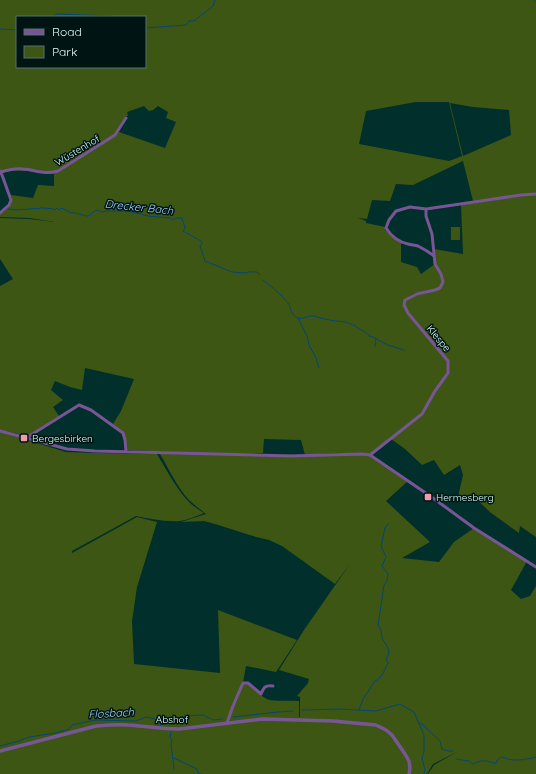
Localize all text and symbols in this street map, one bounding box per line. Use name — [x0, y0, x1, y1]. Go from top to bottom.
legend — [16, 16, 146, 68]
text: Road — [52, 24, 82, 39]
text: Park — [52, 44, 77, 59]
street label: Wüstenhof — [52, 132, 102, 169]
water label: Drecker Bach — [104, 196, 175, 218]
street label: Klespe — [424, 322, 454, 355]
place label: Bergesbirken — [32, 432, 93, 445]
marker: Bergesbirken — [19, 433, 29, 443]
place label: Hermesberg — [436, 491, 494, 504]
marker: Hermesberg — [423, 492, 433, 502]
water label: Flosbach — [88, 705, 135, 721]
street label: Abshof — [156, 713, 189, 726]

